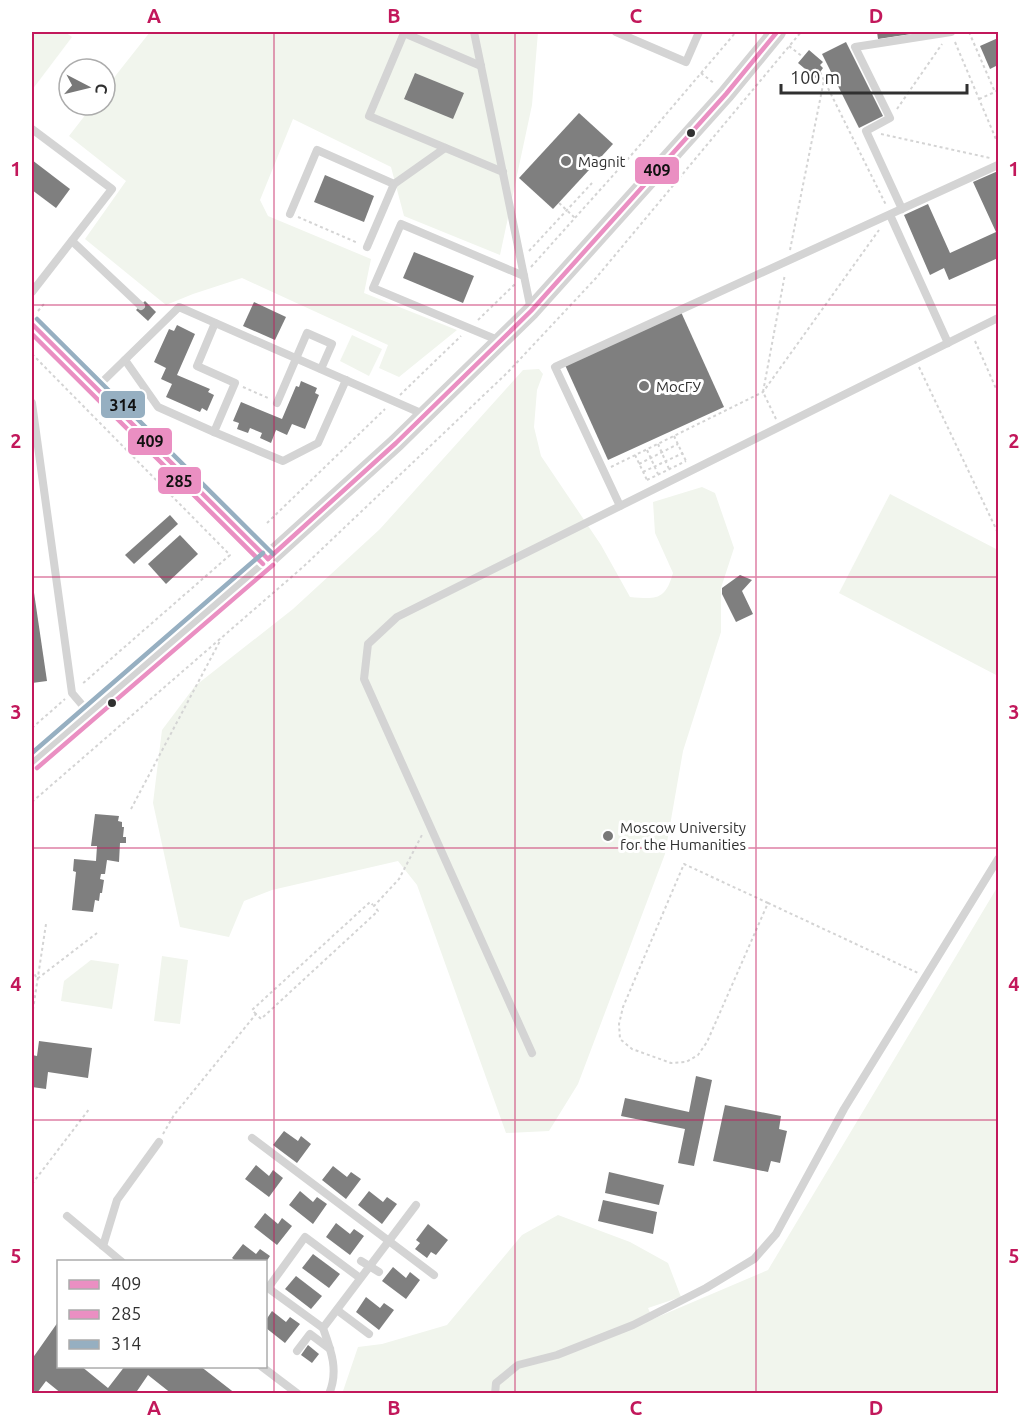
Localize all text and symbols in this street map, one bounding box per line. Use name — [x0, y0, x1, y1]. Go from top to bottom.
text: A — [147, 4, 161, 27]
text: B — [387, 4, 401, 27]
text: C — [630, 4, 643, 27]
text: D — [869, 4, 883, 27]
north arrow — [57, 57, 117, 117]
scale bar — [781, 57, 967, 95]
text: 100 m — [790, 67, 840, 87]
text: С — [92, 83, 111, 95]
unlabelled marker — [685, 127, 697, 139]
place label: Magnit — [578, 153, 626, 170]
marker: Magnit — [559, 154, 573, 168]
line badge: 409 — [634, 156, 680, 185]
text: 1 — [10, 157, 22, 180]
text: 1 — [1008, 157, 1020, 180]
text: 409 — [643, 161, 671, 179]
place label: МосГУ — [656, 378, 701, 395]
marker: МосГУ — [637, 379, 651, 393]
line badge: 314 — [100, 390, 146, 419]
text: 314 — [109, 396, 137, 414]
line badge: 409 — [127, 427, 173, 456]
text: 2 — [10, 429, 22, 452]
text: 2 — [1008, 429, 1020, 452]
text: 409 — [136, 432, 164, 450]
line badge: 285 — [157, 466, 202, 495]
text: 285 — [165, 472, 193, 490]
unlabelled marker — [106, 697, 118, 709]
text: 3 — [10, 700, 22, 723]
text: 3 — [1008, 700, 1020, 723]
place label: Moscow University for the Humanities — [620, 819, 746, 853]
marker: Moscow University for the Humanities — [601, 829, 615, 843]
text: 4 — [10, 972, 22, 995]
text: 4 — [1008, 972, 1020, 995]
text: 5 — [10, 1244, 22, 1267]
text: 5 — [1008, 1244, 1020, 1267]
legend — [57, 1260, 267, 1368]
text: 409 — [111, 1273, 141, 1293]
text: 285 — [111, 1303, 141, 1323]
text: 314 — [111, 1333, 141, 1353]
text: A — [147, 1396, 161, 1419]
text: B — [387, 1396, 401, 1419]
text: C — [630, 1396, 643, 1419]
text: D — [869, 1396, 883, 1419]

